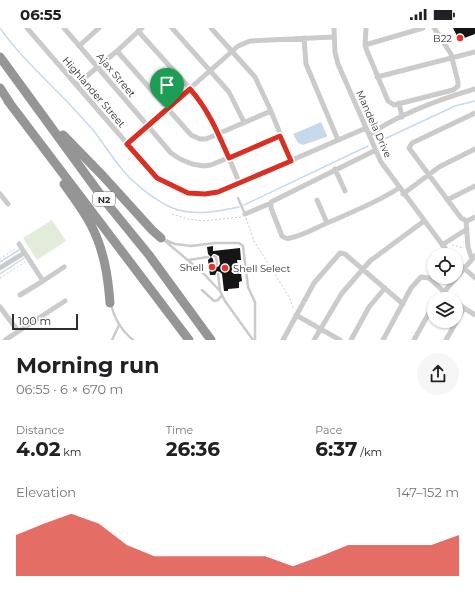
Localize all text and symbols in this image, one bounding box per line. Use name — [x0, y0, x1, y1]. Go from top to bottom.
text: 06:55 — [20, 5, 61, 24]
place label: B22 — [433, 32, 452, 45]
marker: B22 — [455, 33, 465, 43]
street label: Ajax Street — [94, 50, 138, 100]
street label: Highlander Street — [60, 54, 128, 130]
pin — [150, 68, 184, 109]
icon: arrive — [156, 74, 178, 96]
street label: Mandela Drive — [353, 88, 395, 160]
road number: N2 — [93, 192, 115, 206]
map controls — [427, 248, 463, 328]
button: locate — [427, 248, 463, 284]
place label: Shell — [180, 261, 204, 274]
marker: Shell — [207, 262, 217, 272]
place label: Shell Select — [233, 262, 291, 275]
marker: Shell Select — [220, 263, 230, 273]
button: layers — [427, 292, 463, 328]
scale bar — [12, 312, 78, 331]
text: 100 m — [18, 314, 51, 328]
text: Morning run — [16, 352, 159, 379]
button: share — [417, 353, 459, 395]
text: 06:55 · 6 × 670 m — [16, 381, 123, 397]
text: Distance — [16, 423, 64, 437]
text: Time — [166, 423, 193, 437]
text: Pace — [315, 423, 342, 437]
text: 4.02 — [16, 437, 60, 461]
text: 26:36 — [166, 437, 220, 461]
text: 6:37 — [315, 437, 357, 461]
text: km — [60, 445, 82, 459]
text: /km — [357, 445, 382, 459]
text: Elevation — [16, 484, 76, 500]
text: 147–152 m — [397, 484, 459, 500]

